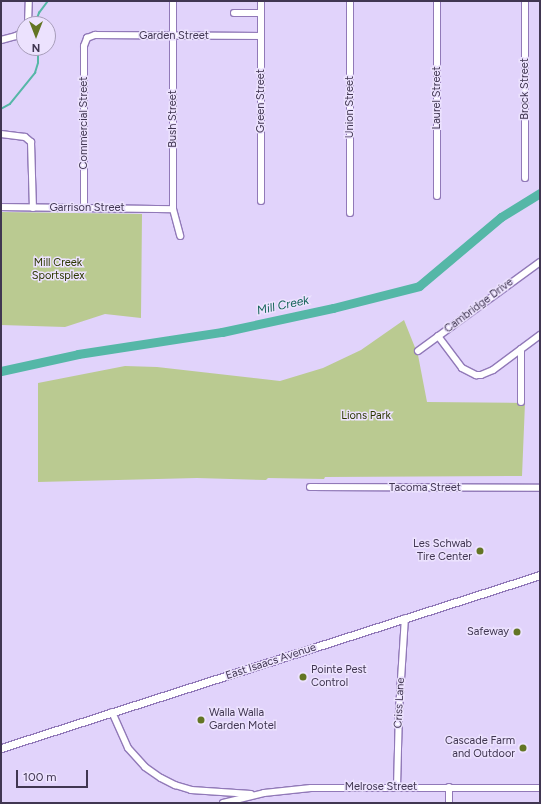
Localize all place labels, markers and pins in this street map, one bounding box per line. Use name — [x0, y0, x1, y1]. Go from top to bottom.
place label: Les Schwab Tire Center — [413, 538, 472, 564]
marker: Les Schwab Tire Center — [475, 546, 485, 556]
place label: Safeway — [467, 625, 509, 639]
marker: Safeway — [512, 627, 522, 637]
place label: Pointe Pest Control — [311, 664, 367, 690]
marker: Pointe Pest Control — [298, 672, 308, 682]
place label: Walla Walla Garden Motel — [209, 707, 276, 733]
marker: Walla Walla Garden Motel — [196, 715, 206, 725]
place label: Cascade Farm and Outdoor — [445, 735, 515, 761]
marker: Cascade Farm and Outdoor — [518, 743, 528, 753]

